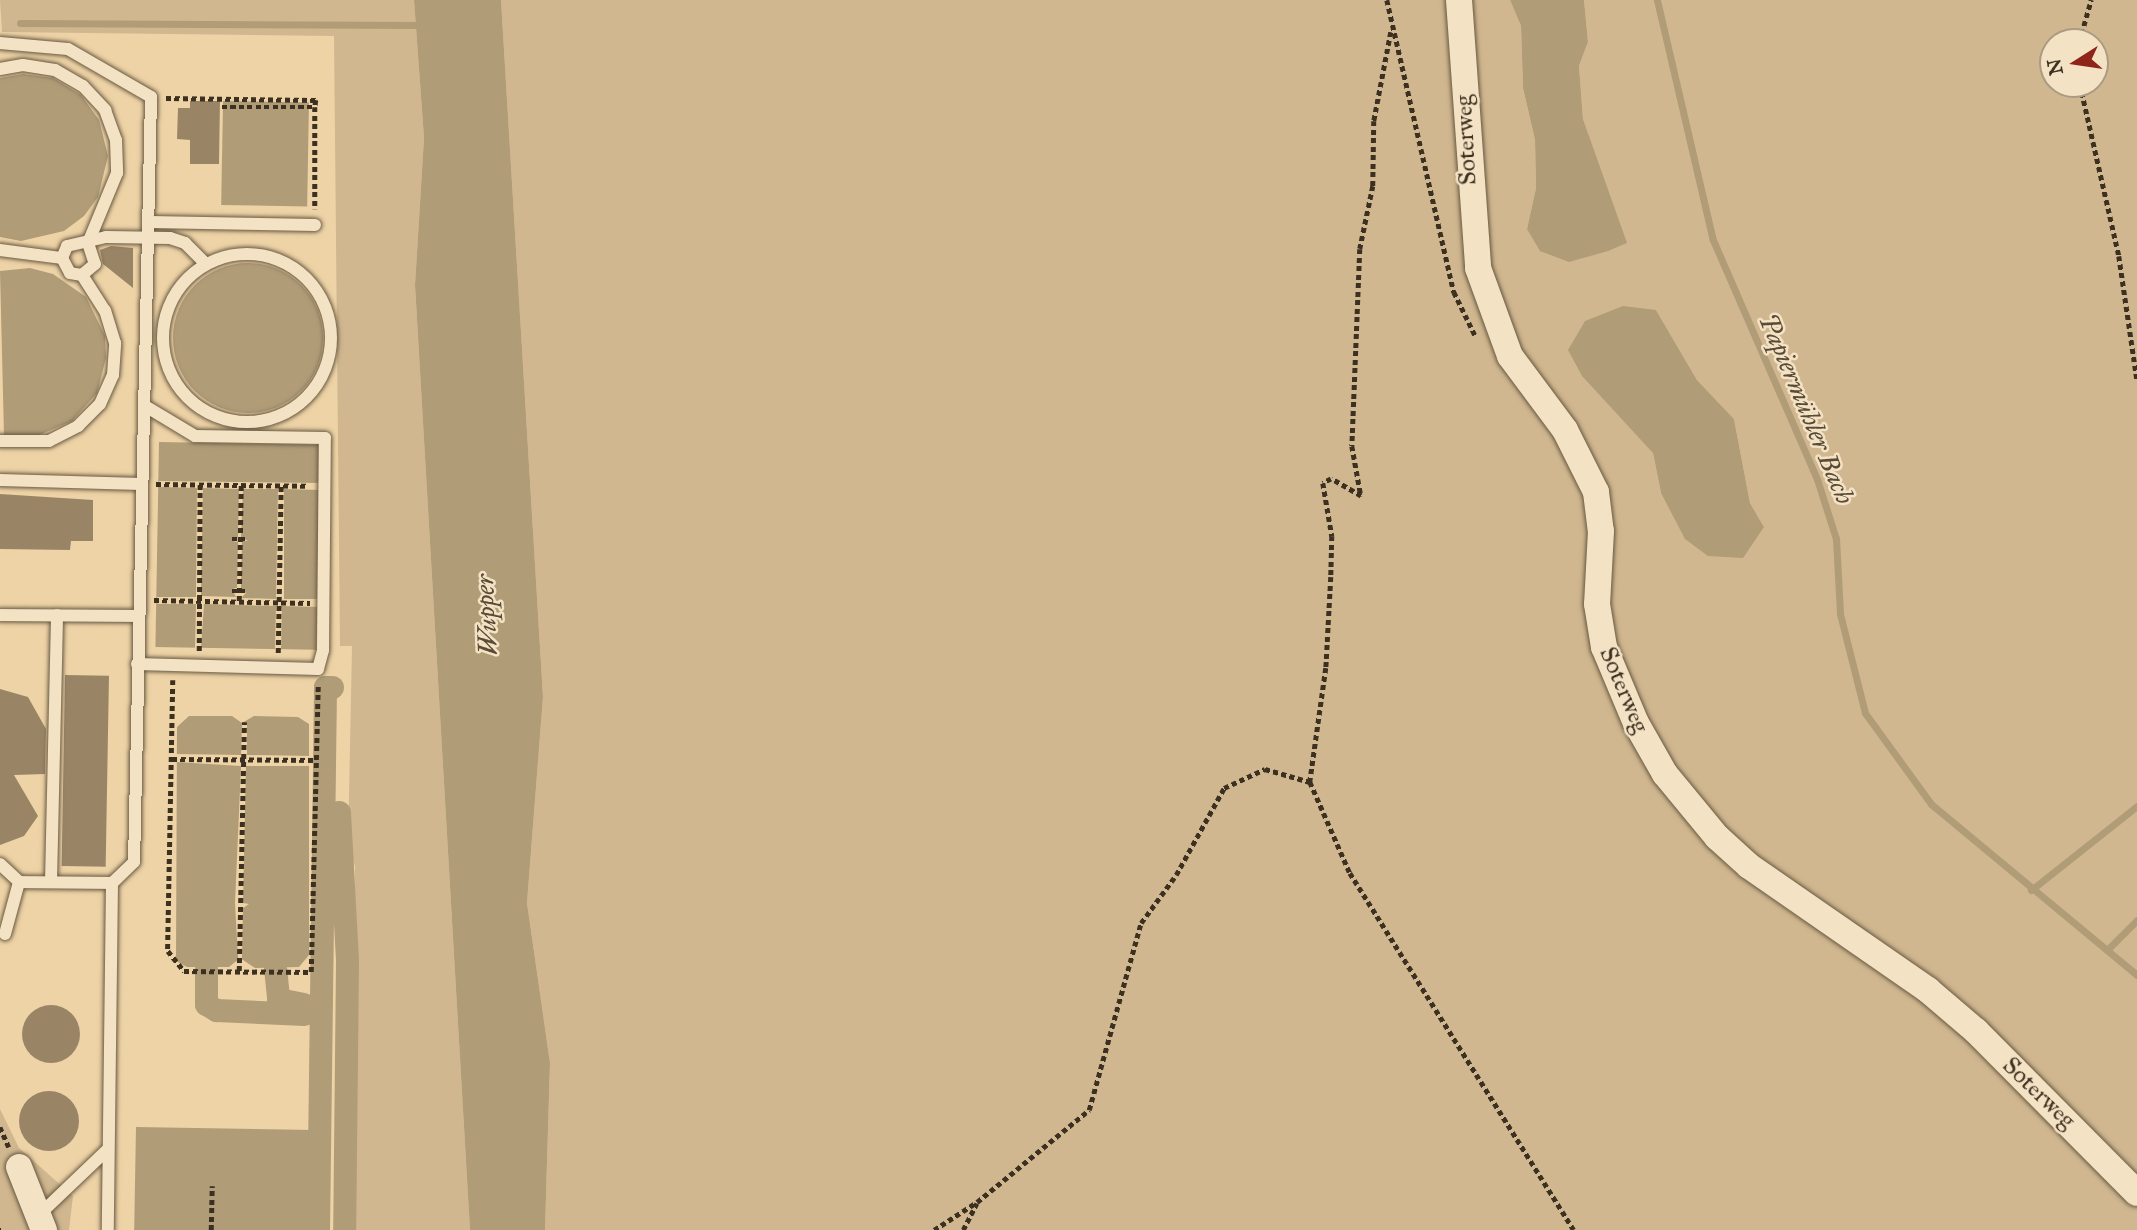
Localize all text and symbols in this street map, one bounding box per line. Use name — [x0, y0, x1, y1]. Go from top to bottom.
north arrow — [2039, 28, 2109, 98]
text: N — [2042, 57, 2068, 77]
street label: Soterweg — [1449, 94, 1483, 186]
water label: Papiermühler Bach — [1752, 309, 1860, 509]
water label: Wupper — [469, 574, 505, 656]
street label: Soterweg — [1593, 643, 1655, 737]
street label: Soterweg — [1996, 1051, 2082, 1135]

